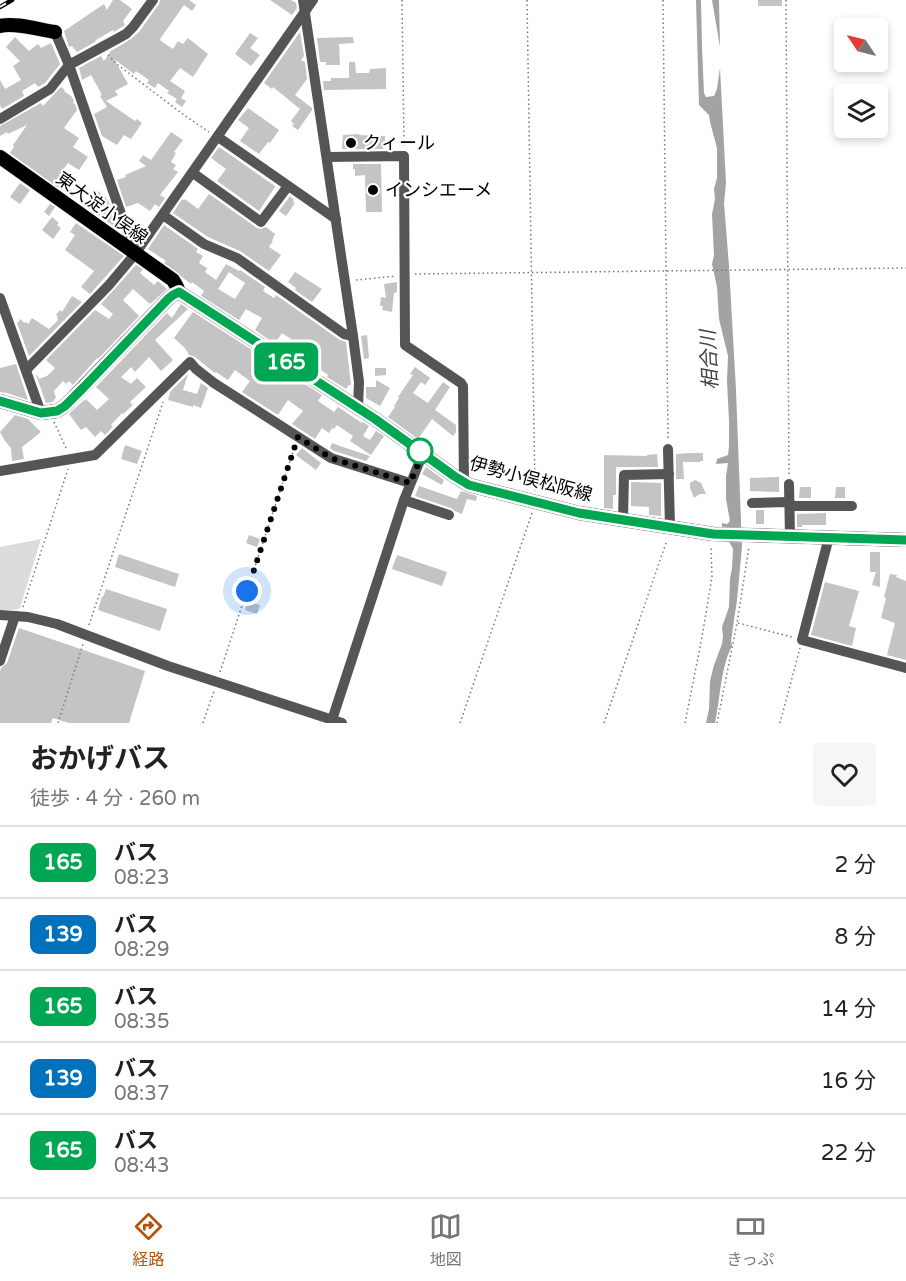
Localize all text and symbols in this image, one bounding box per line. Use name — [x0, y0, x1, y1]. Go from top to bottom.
north arrow — [834, 18, 888, 72]
map controls — [834, 18, 888, 138]
button: layers — [834, 84, 888, 138]
place label: クィール — [363, 132, 435, 154]
marker: クィール — [344, 136, 358, 150]
street label: 東大淀小俣線 — [52, 167, 152, 249]
place label: インシエーメ — [385, 179, 492, 201]
marker: インシエーメ — [366, 183, 380, 197]
water label: 相合川 — [696, 327, 724, 391]
line badge: 165 — [252, 342, 320, 382]
text: 165 — [266, 350, 306, 375]
unlabelled marker — [407, 438, 433, 464]
street label: 伊勢小俣松阪線 — [467, 452, 595, 506]
your location — [232, 576, 262, 606]
text: おかげバス — [30, 742, 170, 776]
button: heart — [813, 743, 876, 806]
text: 徒歩 · 4 分 · 260 m — [30, 787, 200, 811]
text: バス — [114, 840, 158, 866]
text: 165 — [43, 850, 83, 875]
text: 2 分 — [834, 852, 876, 878]
text: 08:23 — [114, 866, 169, 890]
text: バス — [114, 912, 158, 938]
text: 139 — [43, 922, 83, 947]
text: 8 分 — [834, 924, 876, 950]
text: 08:29 — [114, 938, 169, 962]
text: バス — [114, 984, 158, 1010]
text: 165 — [43, 994, 83, 1019]
text: 14 分 — [821, 996, 876, 1022]
text: 08:35 — [114, 1010, 169, 1034]
text: バス — [114, 1056, 158, 1082]
text: 139 — [43, 1066, 83, 1091]
text: 16 分 — [821, 1068, 876, 1094]
text: 08:37 — [114, 1082, 169, 1106]
text: バス — [114, 1128, 158, 1154]
text: 165 — [43, 1138, 83, 1163]
text: 22 分 — [821, 1140, 876, 1166]
text: 08:43 — [114, 1154, 169, 1178]
tab: 経路 — [132, 1210, 165, 1270]
tab: 地図 — [429, 1210, 462, 1270]
tab: きっぷ — [727, 1210, 774, 1270]

